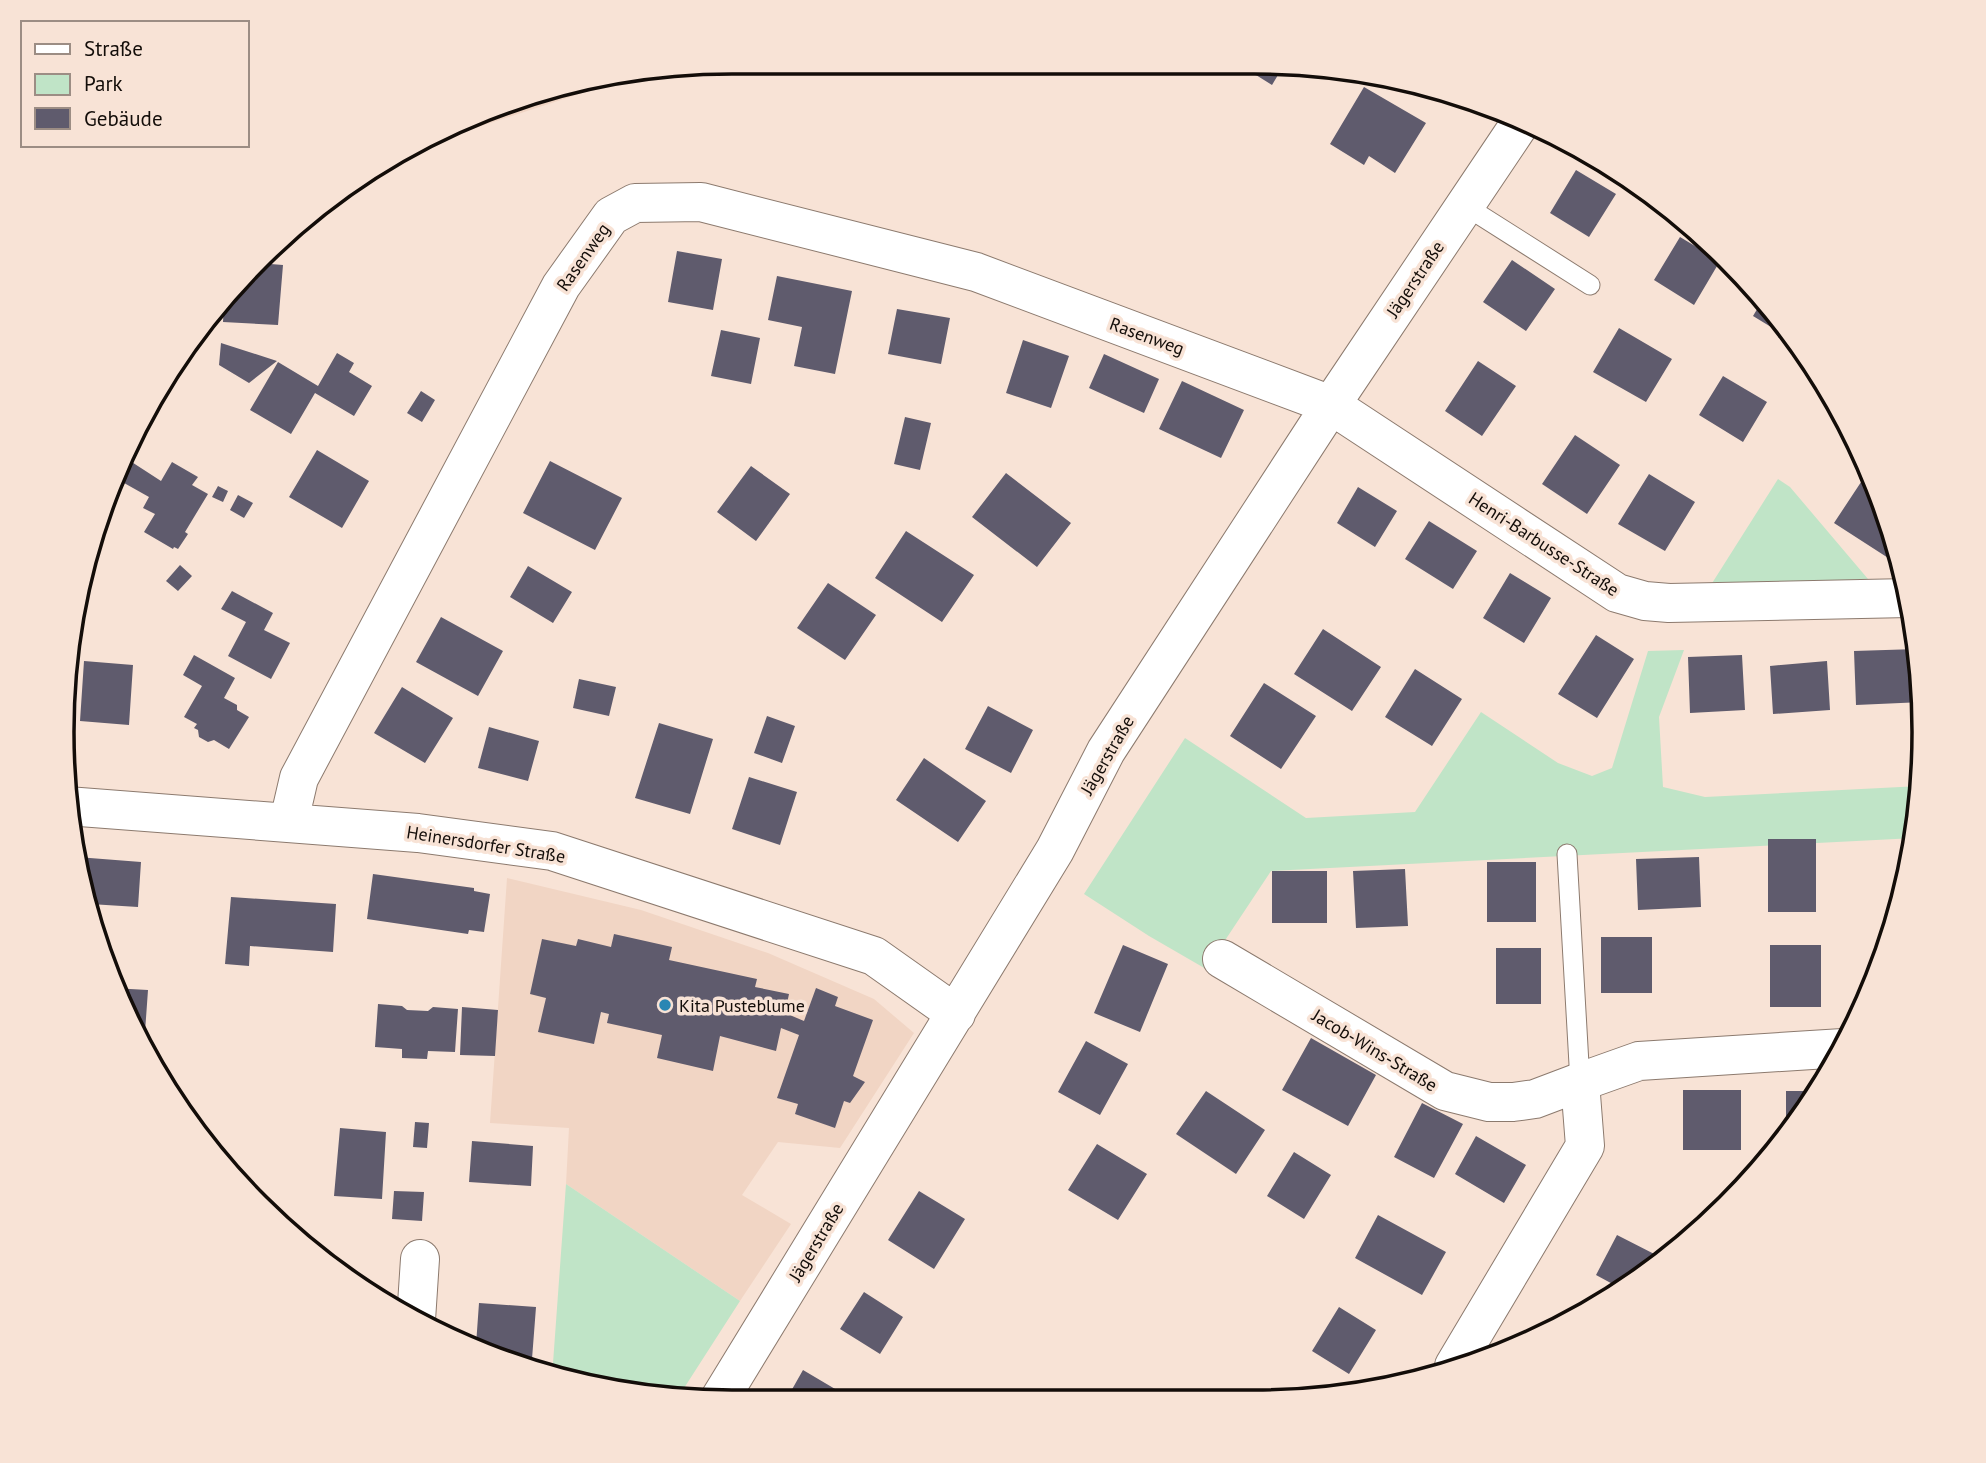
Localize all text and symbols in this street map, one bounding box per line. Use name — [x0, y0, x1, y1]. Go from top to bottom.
legend — [21, 21, 248, 147]
text: Straße — [84, 35, 143, 62]
text: Park — [84, 70, 123, 97]
text: Gebäude — [84, 105, 163, 132]
street label: Rasenweg — [551, 219, 615, 295]
street label: Jägerstraße — [1380, 236, 1449, 323]
street label: Rasenweg — [1107, 312, 1187, 360]
street label: Henri-Barbusse-Straße — [1464, 487, 1624, 601]
street label: Jägerstraße — [1075, 711, 1139, 800]
street label: Heinersdorfer Straße — [405, 820, 567, 868]
place label: Kita Pusteblume — [679, 994, 805, 1017]
marker: Kita Pusteblume — [657, 997, 673, 1013]
street label: Jacob-Wins-Straße — [1307, 1003, 1442, 1096]
street label: Jägerstraße — [783, 1199, 848, 1286]

